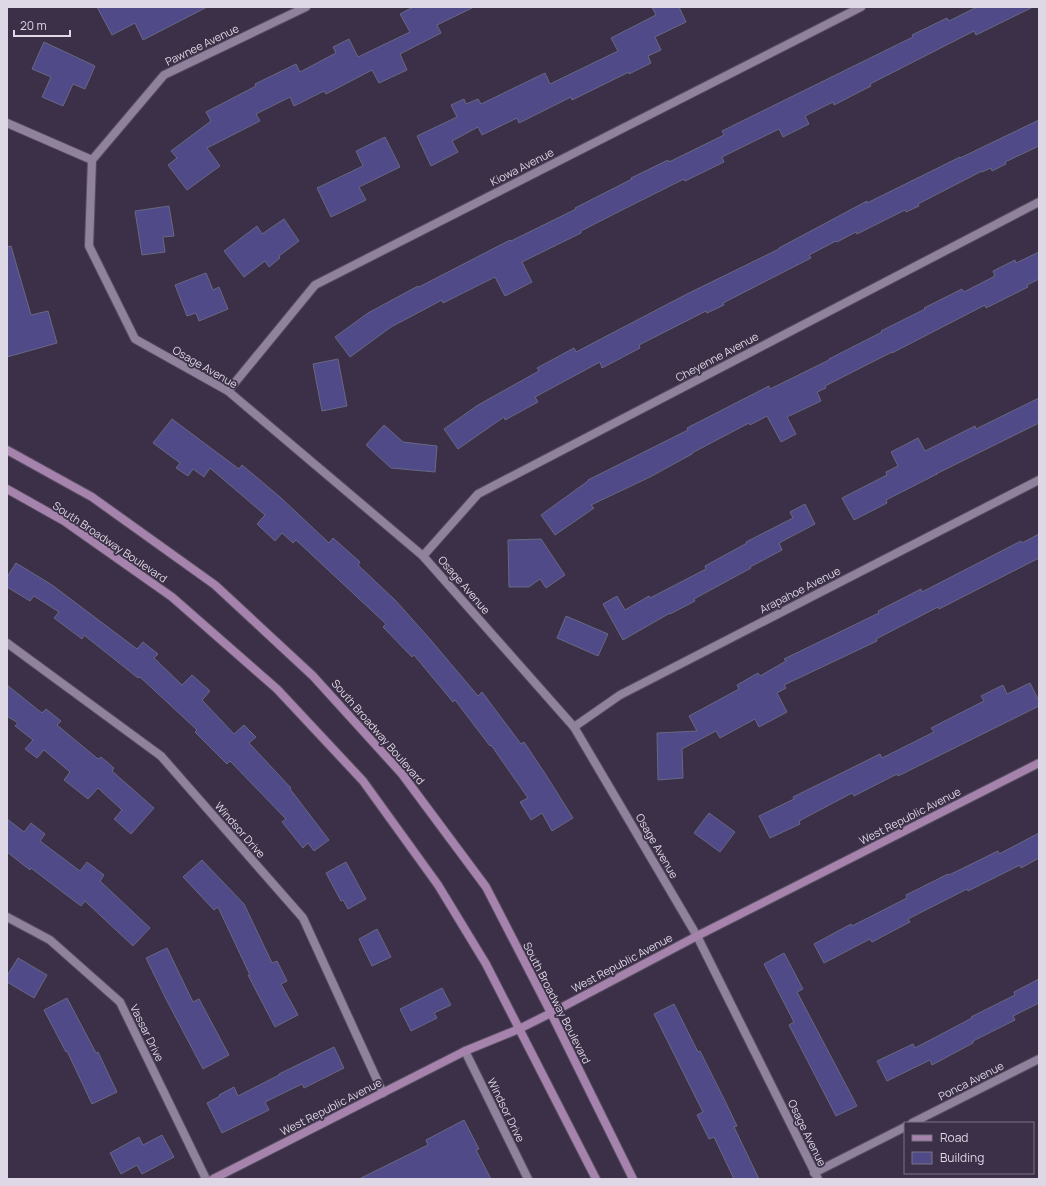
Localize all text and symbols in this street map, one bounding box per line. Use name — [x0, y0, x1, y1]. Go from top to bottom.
scale bar — [14, 12, 70, 38]
text: 20 m — [20, 17, 47, 34]
street label: Pawnee Avenue — [163, 20, 242, 69]
street label: Kiowa Avenue — [487, 144, 557, 189]
street label: Cheyenne Avenue — [673, 328, 761, 385]
street label: Osage Avenue — [170, 342, 241, 392]
street label: South Broadway Boulevard — [50, 498, 170, 586]
street label: Osage Avenue — [435, 552, 494, 617]
street label: Arapahoe Avenue — [757, 562, 843, 616]
street label: South Broadway Boulevard — [328, 676, 428, 787]
street label: West Republic Avenue — [856, 783, 964, 848]
street label: Windsor Drive — [212, 798, 269, 861]
street label: Osage Avenue — [633, 811, 682, 881]
street label: West Republic Avenue — [569, 929, 675, 996]
street label: South Broadway Boulevard — [520, 939, 595, 1066]
street label: Vassar Drive — [127, 1002, 168, 1064]
street label: Ponca Avenue — [935, 1057, 1007, 1103]
street label: West Republic Avenue — [277, 1074, 385, 1139]
street label: Windsor Drive — [484, 1075, 529, 1145]
street label: Osage Avenue — [785, 1097, 830, 1169]
legend — [904, 1122, 1034, 1174]
text: Road — [940, 1129, 968, 1146]
text: Building — [940, 1149, 984, 1166]

